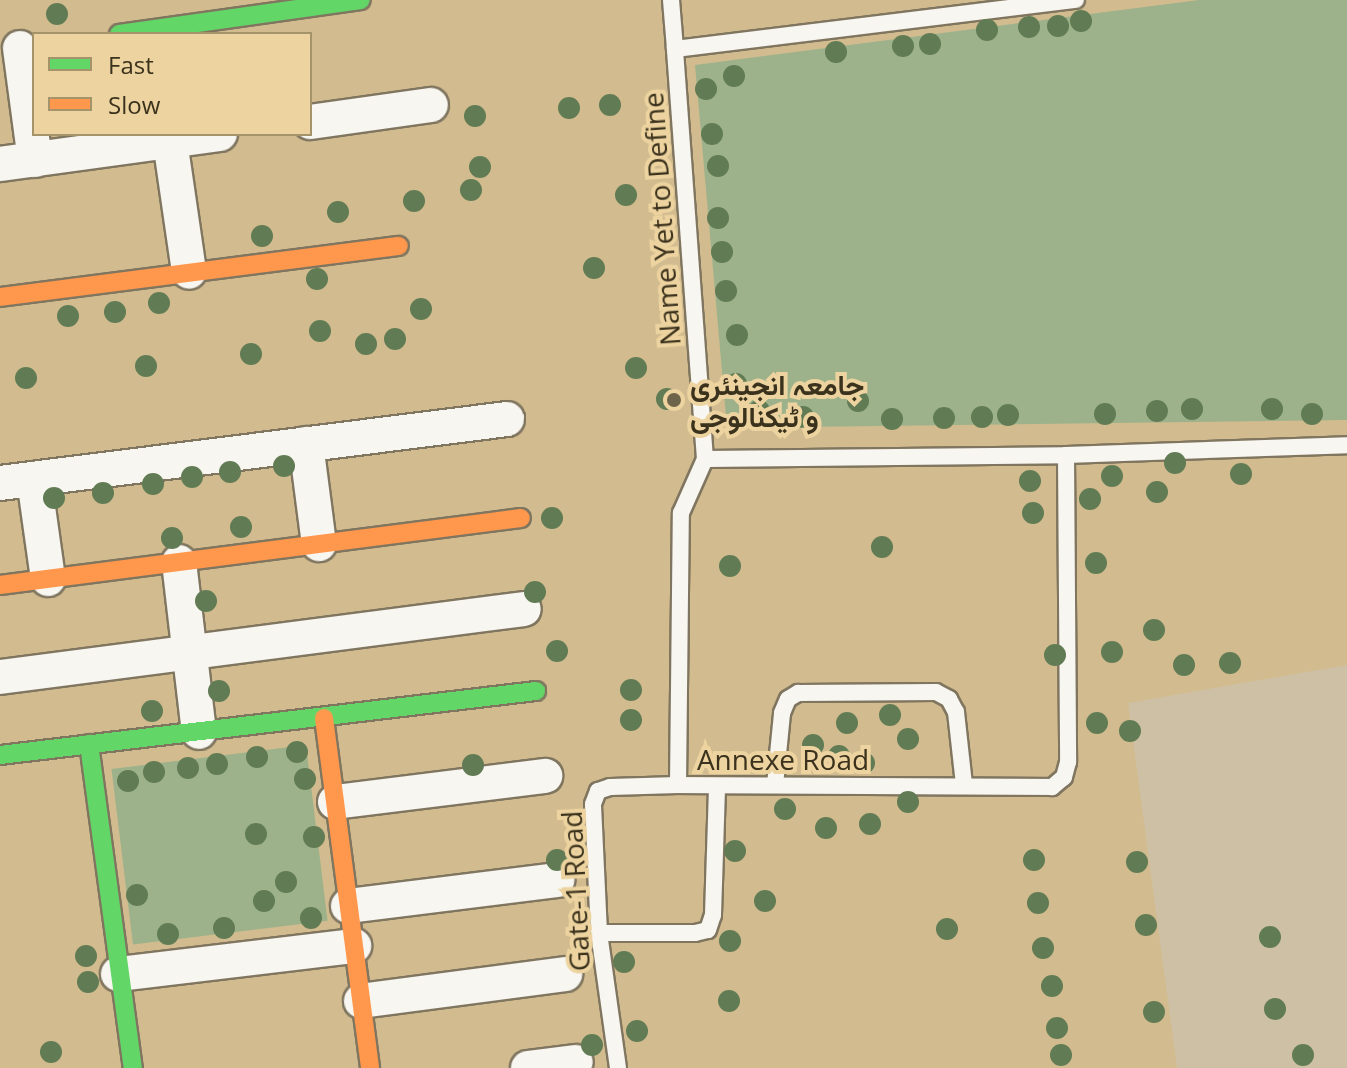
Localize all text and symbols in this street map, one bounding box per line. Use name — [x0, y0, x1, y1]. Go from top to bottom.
legend — [32, 32, 312, 136]
text: Fast — [108, 48, 154, 81]
text: Slow — [108, 88, 160, 121]
street label: Name Yet to Define — [635, 91, 687, 347]
place label: جامعہ انجینئری و ٹیکنالوجی — [690, 367, 864, 433]
marker: جامعہ انجینئری و ٹیکنالوجی — [665, 391, 683, 409]
street label: Annexe Road — [697, 742, 869, 776]
street label: Gate-1 Road — [554, 810, 596, 972]

